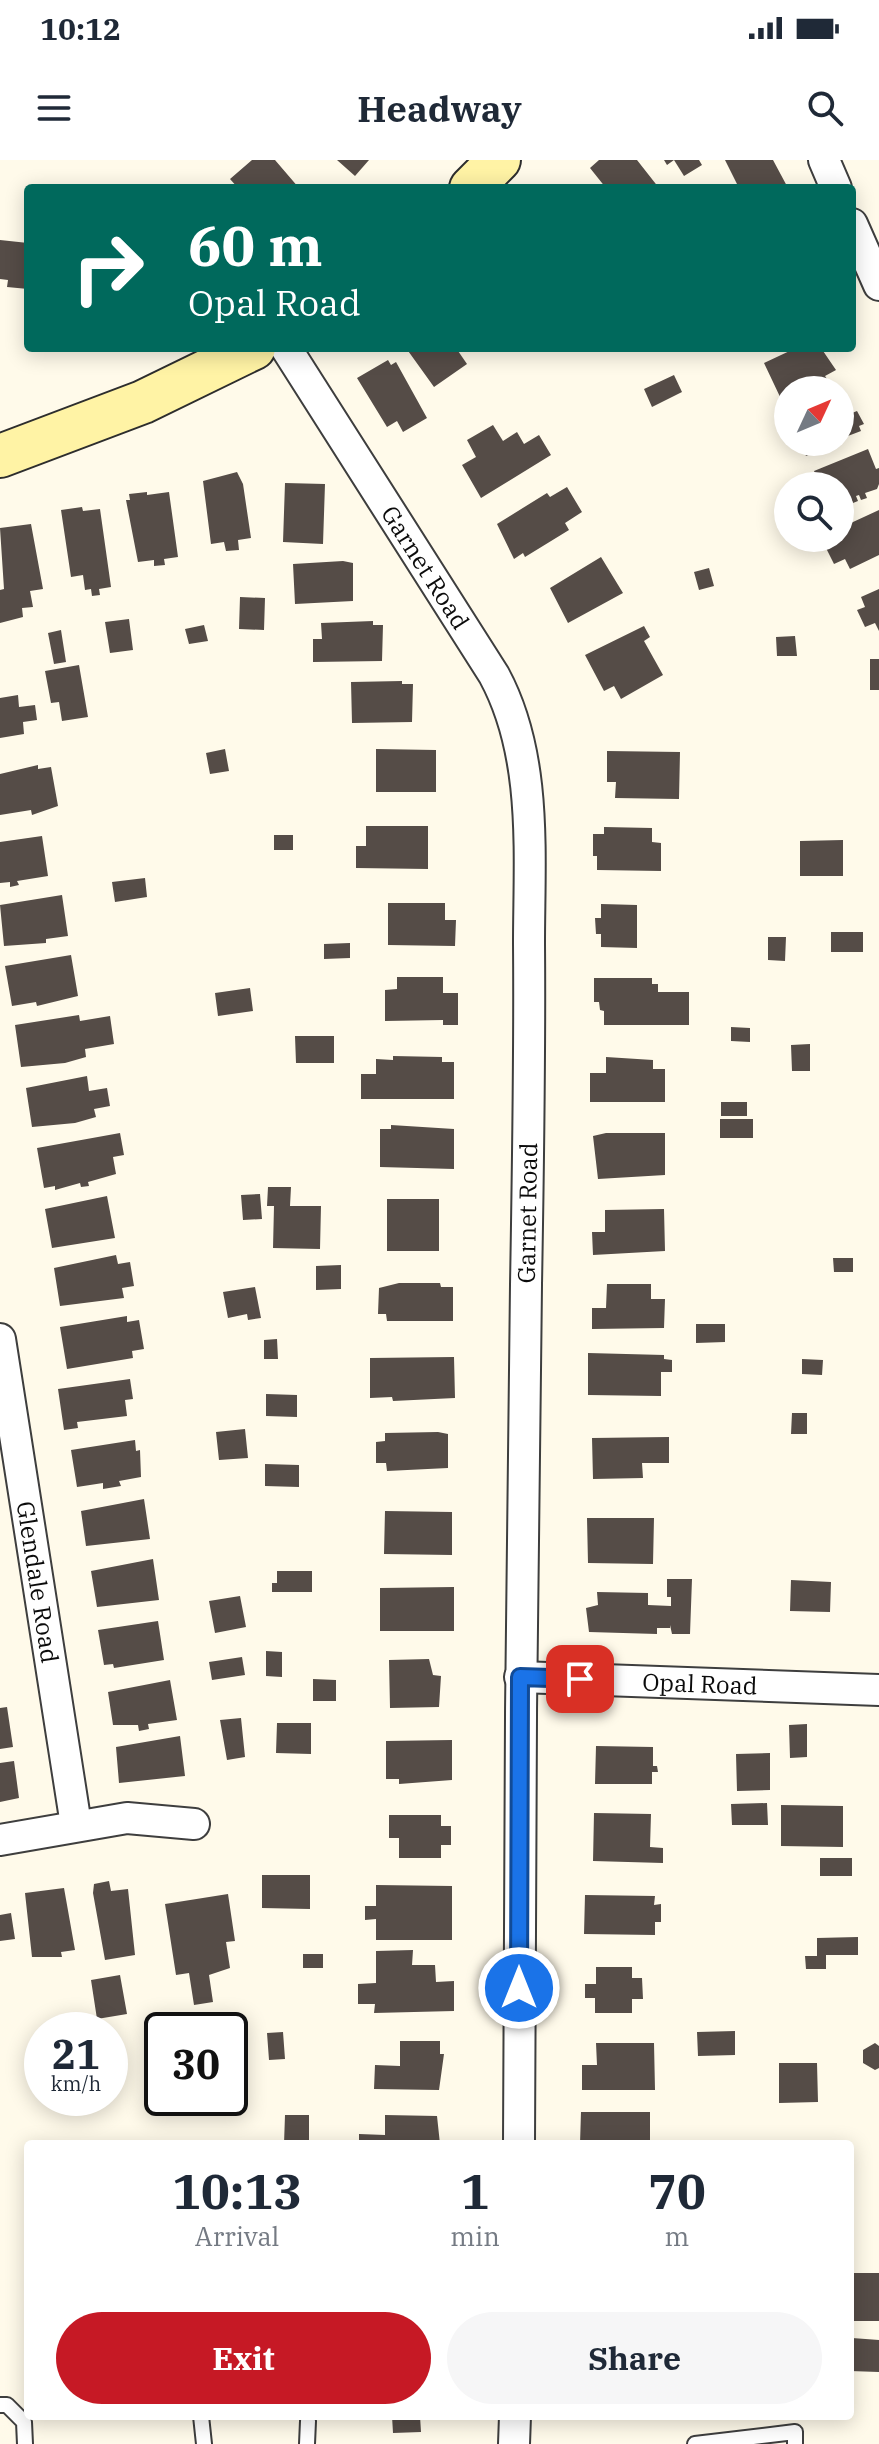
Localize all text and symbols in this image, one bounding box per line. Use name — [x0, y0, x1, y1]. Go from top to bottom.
text: 10:12 — [40, 9, 121, 48]
text: Headway — [357, 85, 522, 132]
icon: menu — [32, 86, 76, 130]
icon: search — [803, 86, 847, 130]
text: 60 m — [188, 209, 323, 281]
icon: right — [56, 216, 160, 320]
text: Opal Road — [188, 279, 361, 326]
north arrow — [774, 376, 854, 456]
map controls — [774, 376, 854, 552]
button: search — [774, 472, 854, 552]
street label: Garnet Road — [374, 499, 477, 635]
street label: Garnet Road — [510, 1142, 544, 1284]
street label: Glendale Road — [10, 1499, 66, 1665]
pin — [546, 1645, 614, 1713]
icon: arrive — [558, 1657, 602, 1701]
street label: Opal Road — [642, 1665, 758, 1702]
position arrow — [477, 1946, 561, 2030]
speed limit sign: 30 — [144, 2012, 248, 2116]
text: 21 — [52, 2028, 100, 2080]
text: km/h — [51, 2070, 101, 2097]
text: 10:13 — [172, 2160, 302, 2222]
text: 1 — [461, 2160, 489, 2222]
text: 70 — [648, 2160, 706, 2222]
text: Arrival — [195, 2219, 279, 2253]
text: min — [450, 2219, 500, 2253]
text: m — [665, 2219, 689, 2253]
button: Exit — [56, 2312, 431, 2404]
button: Share — [447, 2312, 822, 2404]

